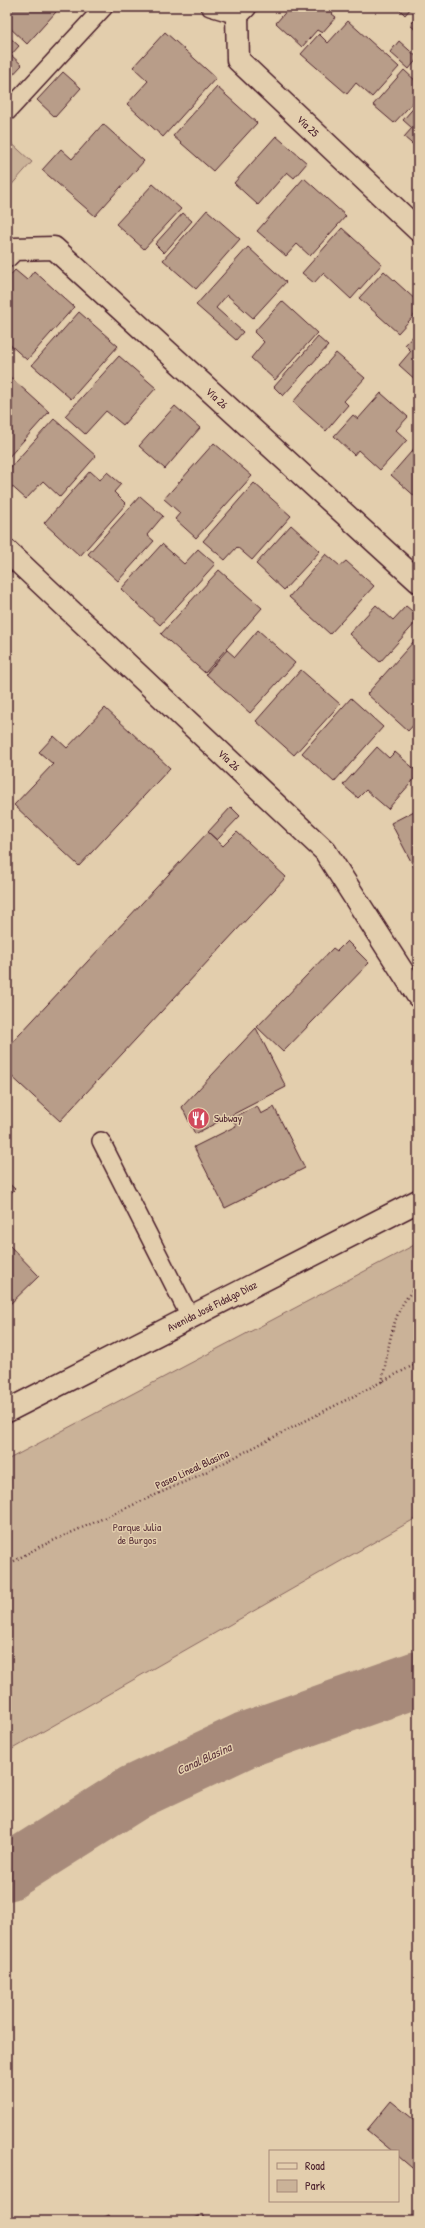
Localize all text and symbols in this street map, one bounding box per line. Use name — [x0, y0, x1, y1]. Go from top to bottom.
street label: Vía 25 — [294, 112, 322, 140]
street label: Vía 26 — [203, 384, 231, 412]
street label: Vía 26 — [215, 746, 243, 774]
restaurant icon: Subway — [185, 1105, 211, 1131]
place label: Subway — [214, 1111, 242, 1125]
street label: Avenida José Fidalgo Díaz — [165, 1277, 260, 1335]
street label: Paseo Lineal Blasina — [153, 1446, 232, 1492]
park label: Parque Julia de Burgos — [113, 1520, 162, 1547]
water label: Canal Blasina — [174, 1738, 235, 1779]
legend — [269, 2150, 399, 2202]
text: Road — [305, 2157, 325, 2174]
text: Park — [305, 2177, 325, 2194]

